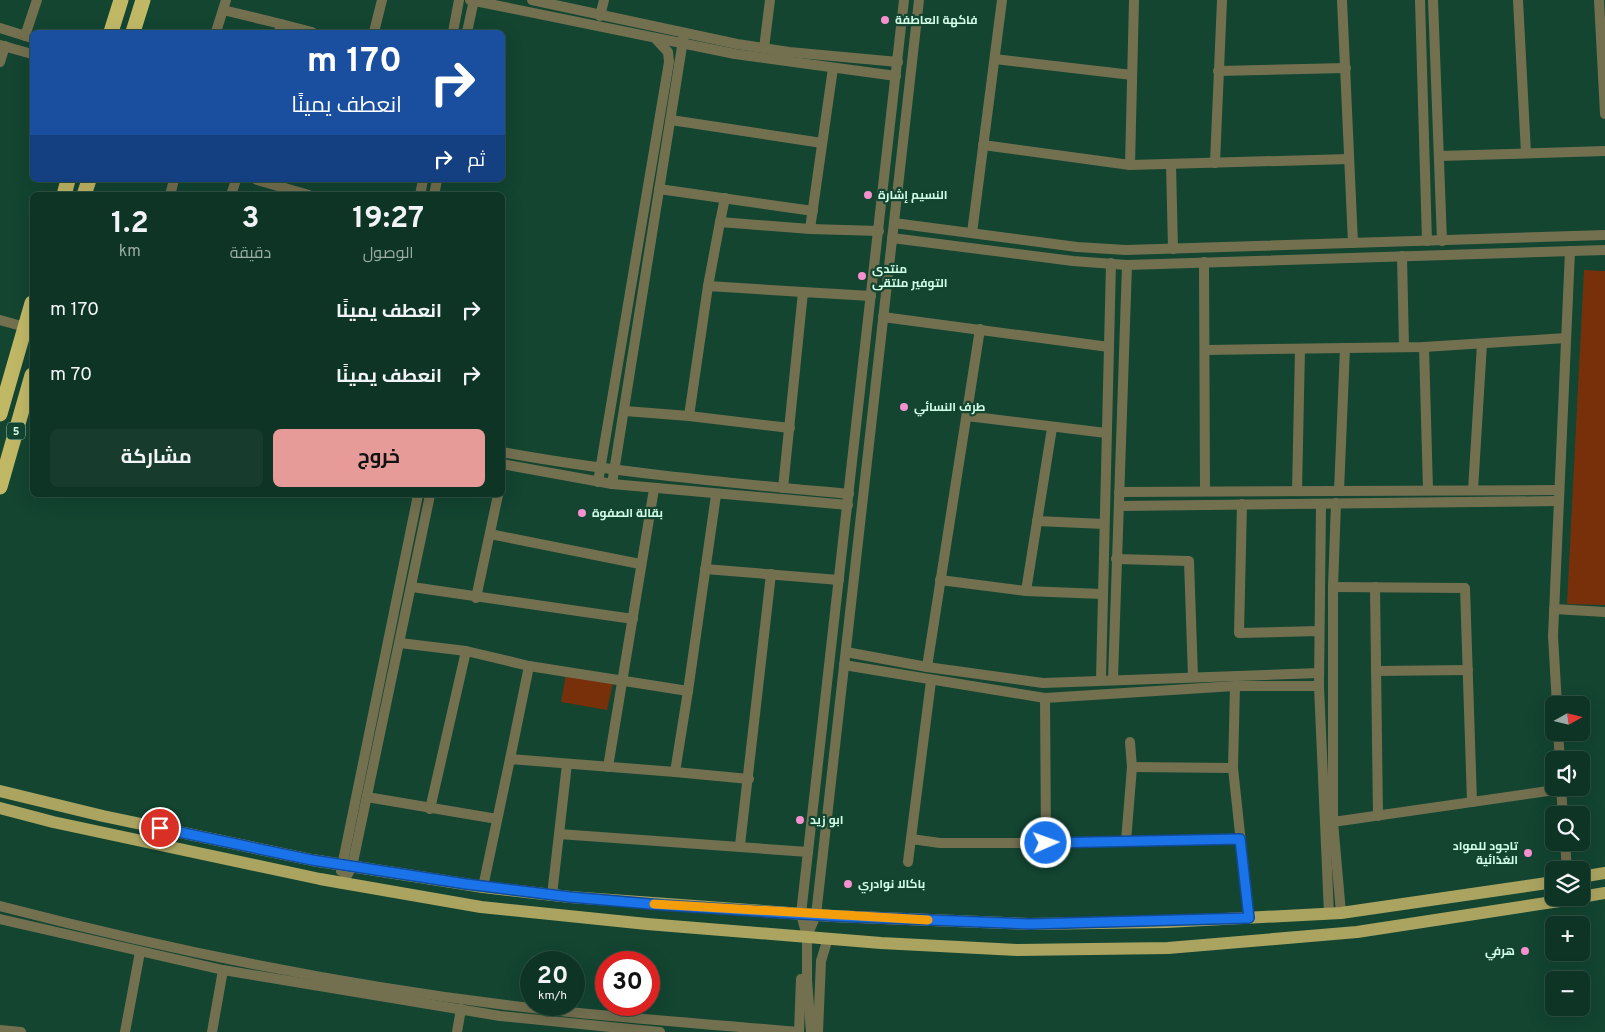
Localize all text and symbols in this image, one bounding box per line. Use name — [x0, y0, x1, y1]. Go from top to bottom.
place label: فاكهة العاطفة — [895, 13, 978, 29]
marker: فاكهة العاطفة — [879, 14, 891, 26]
text: 170 m — [307, 40, 402, 84]
icon: right — [420, 50, 485, 115]
text: انعطف يمينًا — [291, 93, 402, 120]
icon: right — [429, 145, 457, 173]
text: ثم — [467, 149, 485, 173]
place label: النسيم إشارة — [878, 188, 948, 204]
marker: النسيم إشارة — [862, 189, 874, 201]
text: 3 — [241, 201, 259, 238]
text: 19:27 — [352, 201, 424, 238]
text: 1.2 — [111, 206, 149, 243]
text: km — [119, 242, 141, 262]
text: دقيقة — [230, 244, 271, 264]
text: الوصول — [363, 244, 414, 264]
place label: منتدى التوفير ملتقى — [872, 262, 948, 292]
marker: منتدى التوفير ملتقى — [856, 270, 868, 282]
icon: right — [457, 296, 485, 324]
text: 170 m — [50, 298, 99, 322]
text: انعطف يمينًا — [336, 300, 442, 324]
icon: right — [457, 361, 485, 389]
text: 70 m — [50, 363, 92, 387]
text: انعطف يمينًا — [336, 365, 442, 389]
place label: طرف النسائي — [914, 400, 985, 417]
marker: طرف النسائي — [898, 401, 910, 413]
road number: 5 — [7, 422, 25, 440]
button: مشاركة — [50, 429, 263, 487]
button: خروج — [273, 429, 485, 487]
place label: بقالة الصفوة — [592, 506, 663, 522]
marker: بقالة الصفوة — [576, 507, 588, 519]
north arrow — [1545, 696, 1590, 741]
map controls — [1545, 696, 1590, 1016]
button: sound — [1545, 751, 1590, 796]
button: search — [1545, 806, 1590, 851]
pin — [139, 807, 181, 849]
place label: ابو زيد — [810, 813, 844, 829]
icon: arrive — [146, 814, 174, 842]
marker: ابو زيد — [794, 814, 806, 826]
position arrow — [1019, 816, 1071, 868]
place label: تاجود للمواد الغذائية — [1453, 839, 1519, 869]
marker: تاجود للمواد الغذائية — [1522, 847, 1534, 859]
button: layers — [1545, 861, 1590, 906]
place label: باكالا نوادري — [858, 877, 925, 894]
marker: باكالا نوادري — [842, 878, 854, 890]
button: + — [1545, 916, 1590, 961]
place label: هرفي — [1485, 944, 1515, 961]
marker: هرفي — [1519, 945, 1531, 957]
speed limit sign: 30 — [595, 951, 660, 1016]
text: 20 — [537, 961, 568, 993]
button: − — [1545, 971, 1590, 1016]
text: km/h — [538, 988, 567, 1004]

